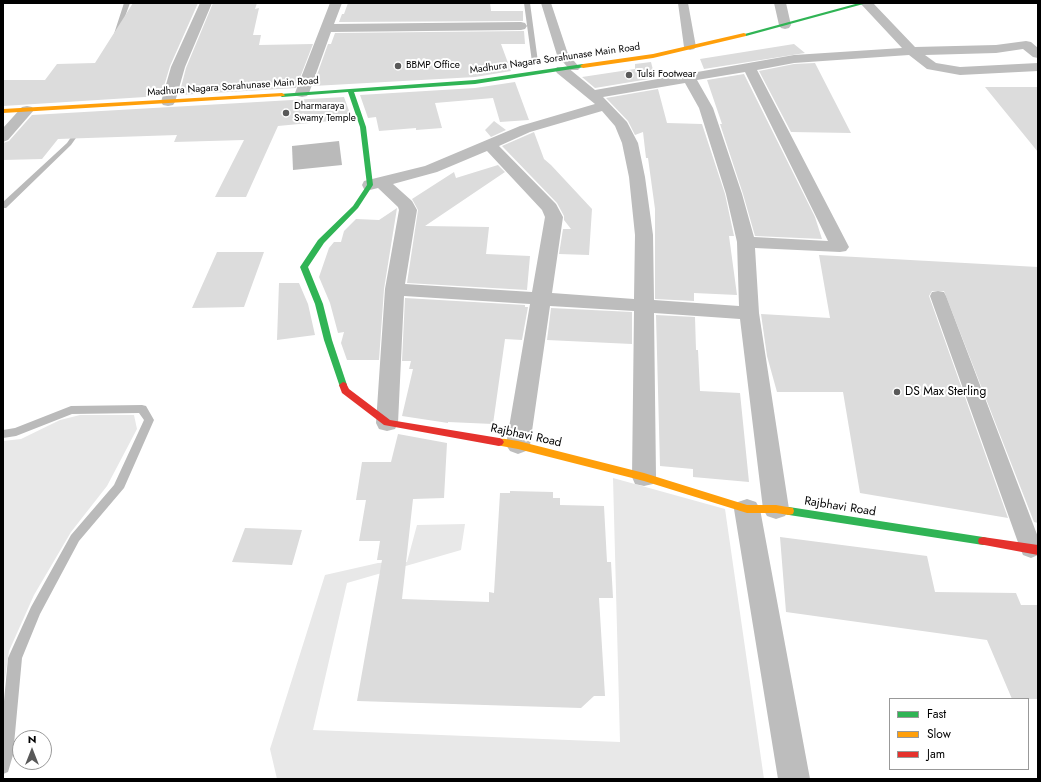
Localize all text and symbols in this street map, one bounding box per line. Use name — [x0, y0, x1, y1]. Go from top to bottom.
street label: Madhura Nagara Sorahunase Main Road — [469, 41, 641, 77]
place label: BBMP Office — [406, 60, 460, 72]
marker: BBMP Office — [393, 61, 403, 71]
place label: Tulsi Footwear — [637, 69, 696, 81]
marker: Tulsi Footwear — [624, 70, 634, 80]
street label: Madhura Nagara Sorahunase Main Road — [147, 75, 319, 99]
place label: Dharmaraya Swamy Temple — [294, 101, 356, 124]
marker: Dharmaraya Swamy Temple — [281, 108, 291, 118]
place label: DS Max Sterling — [905, 385, 986, 399]
marker: DS Max Sterling — [892, 387, 902, 397]
street label: Rajbhavi Road — [489, 421, 563, 451]
street label: Rajbhavi Road — [803, 494, 877, 520]
legend — [889, 698, 1029, 770]
text: Fast — [927, 705, 946, 723]
text: Slow — [927, 725, 951, 743]
north arrow — [12, 730, 52, 770]
text: N — [28, 731, 36, 747]
text: Jam — [927, 745, 945, 763]

